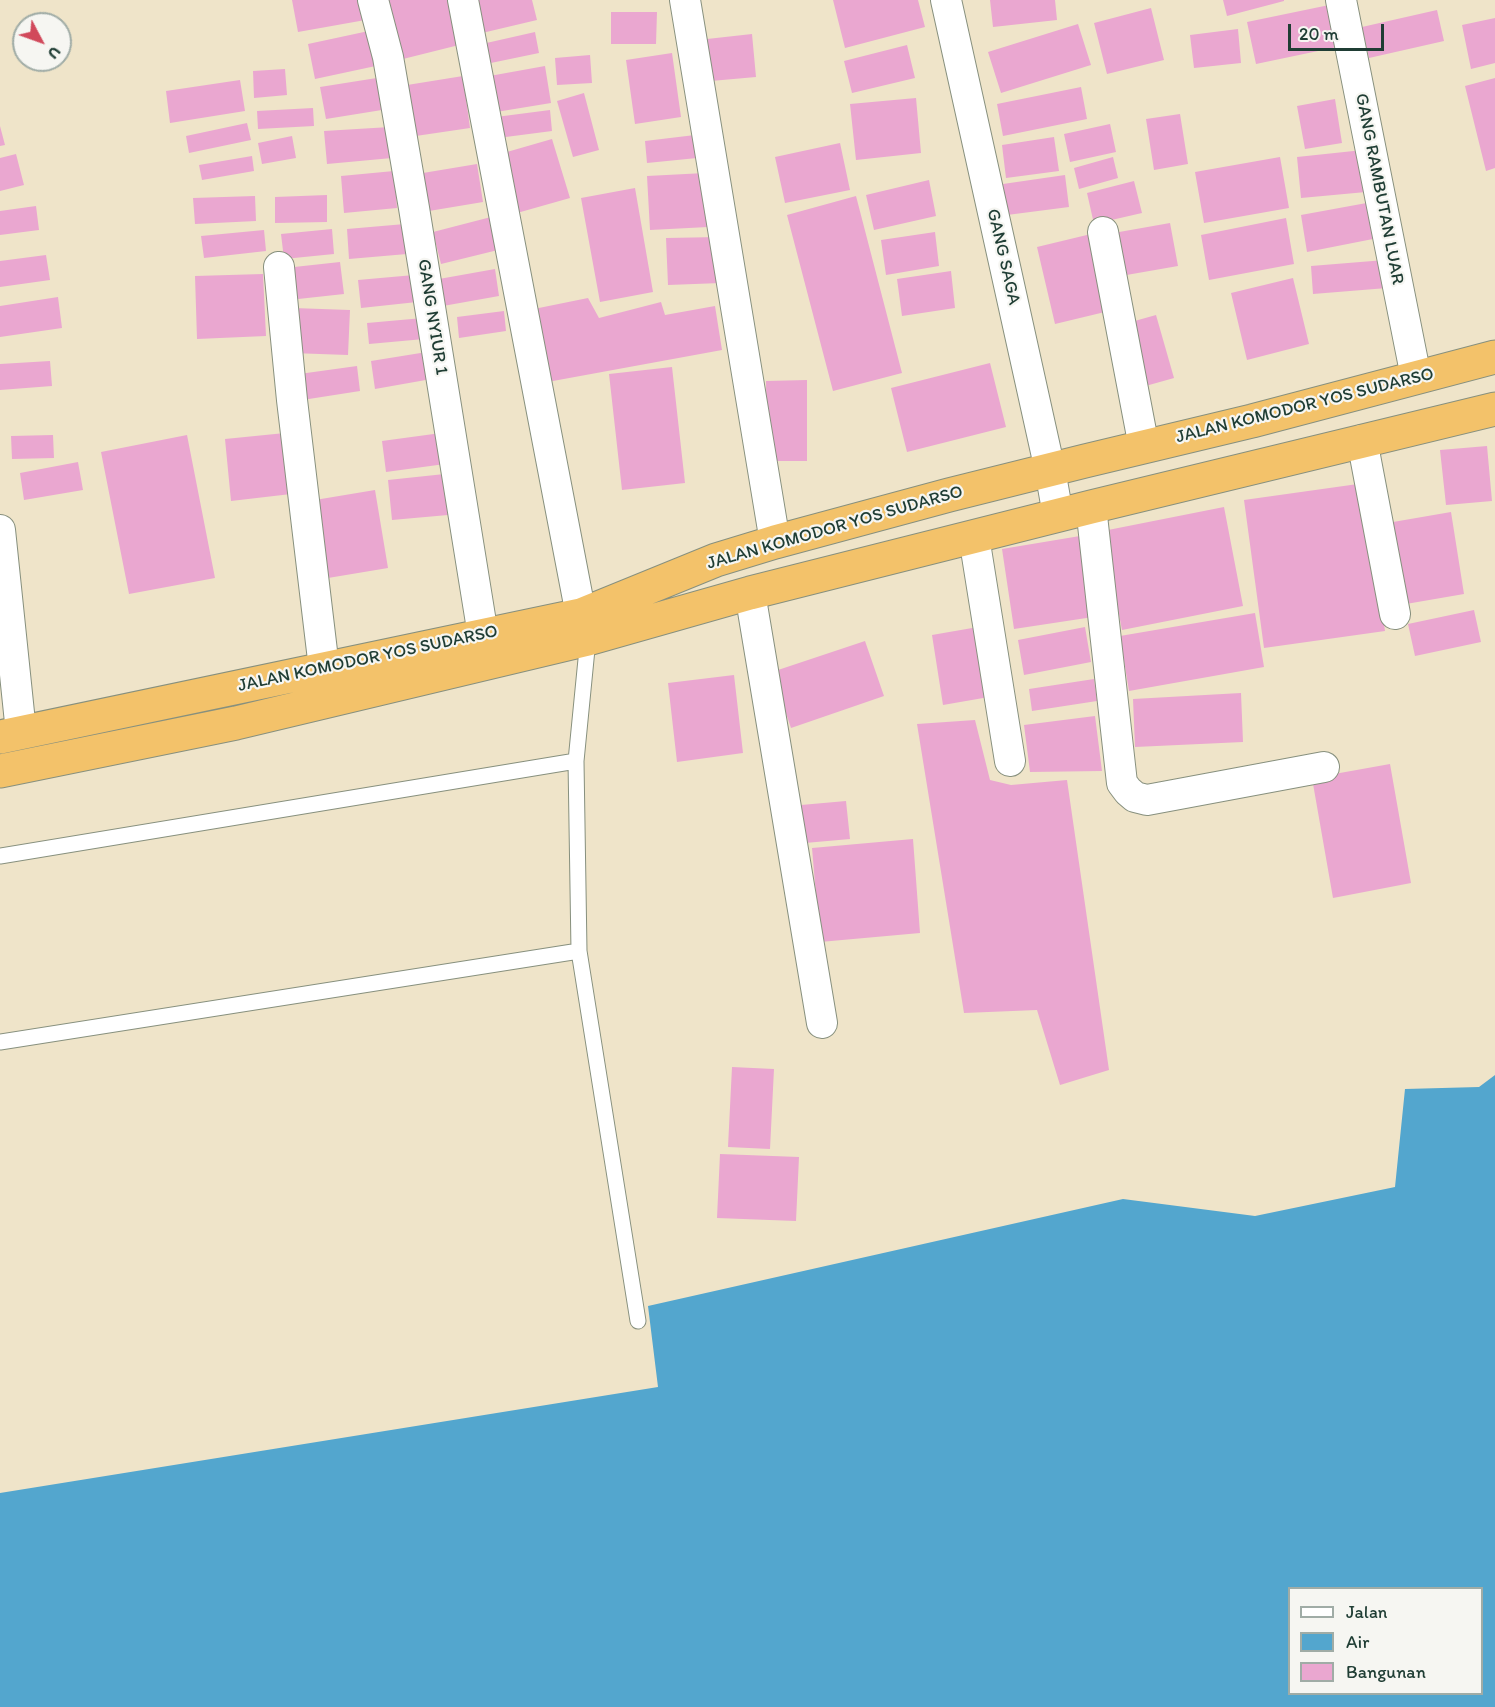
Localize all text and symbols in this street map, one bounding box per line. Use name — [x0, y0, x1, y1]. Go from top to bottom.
north arrow — [12, 12, 72, 72]
scale bar — [1291, 12, 1387, 50]
text: 20 m — [1299, 23, 1339, 45]
text: U — [44, 43, 65, 63]
street label: GANG RAMBUTAN LUAR — [1350, 92, 1408, 286]
street label: GANG SAGA — [981, 207, 1025, 307]
street label: GANG NYIUR 1 — [412, 258, 452, 376]
street label: JALAN KOMODOR YOS SUDARSO — [1174, 363, 1436, 449]
street label: JALAN KOMODOR YOS SUDARSO — [705, 481, 965, 575]
street label: JALAN KOMODOR YOS SUDARSO — [236, 621, 500, 697]
legend — [1288, 1587, 1483, 1695]
text: Jalan — [1346, 1601, 1387, 1623]
text: Air — [1346, 1631, 1369, 1653]
text: Bangunan — [1346, 1661, 1426, 1683]

